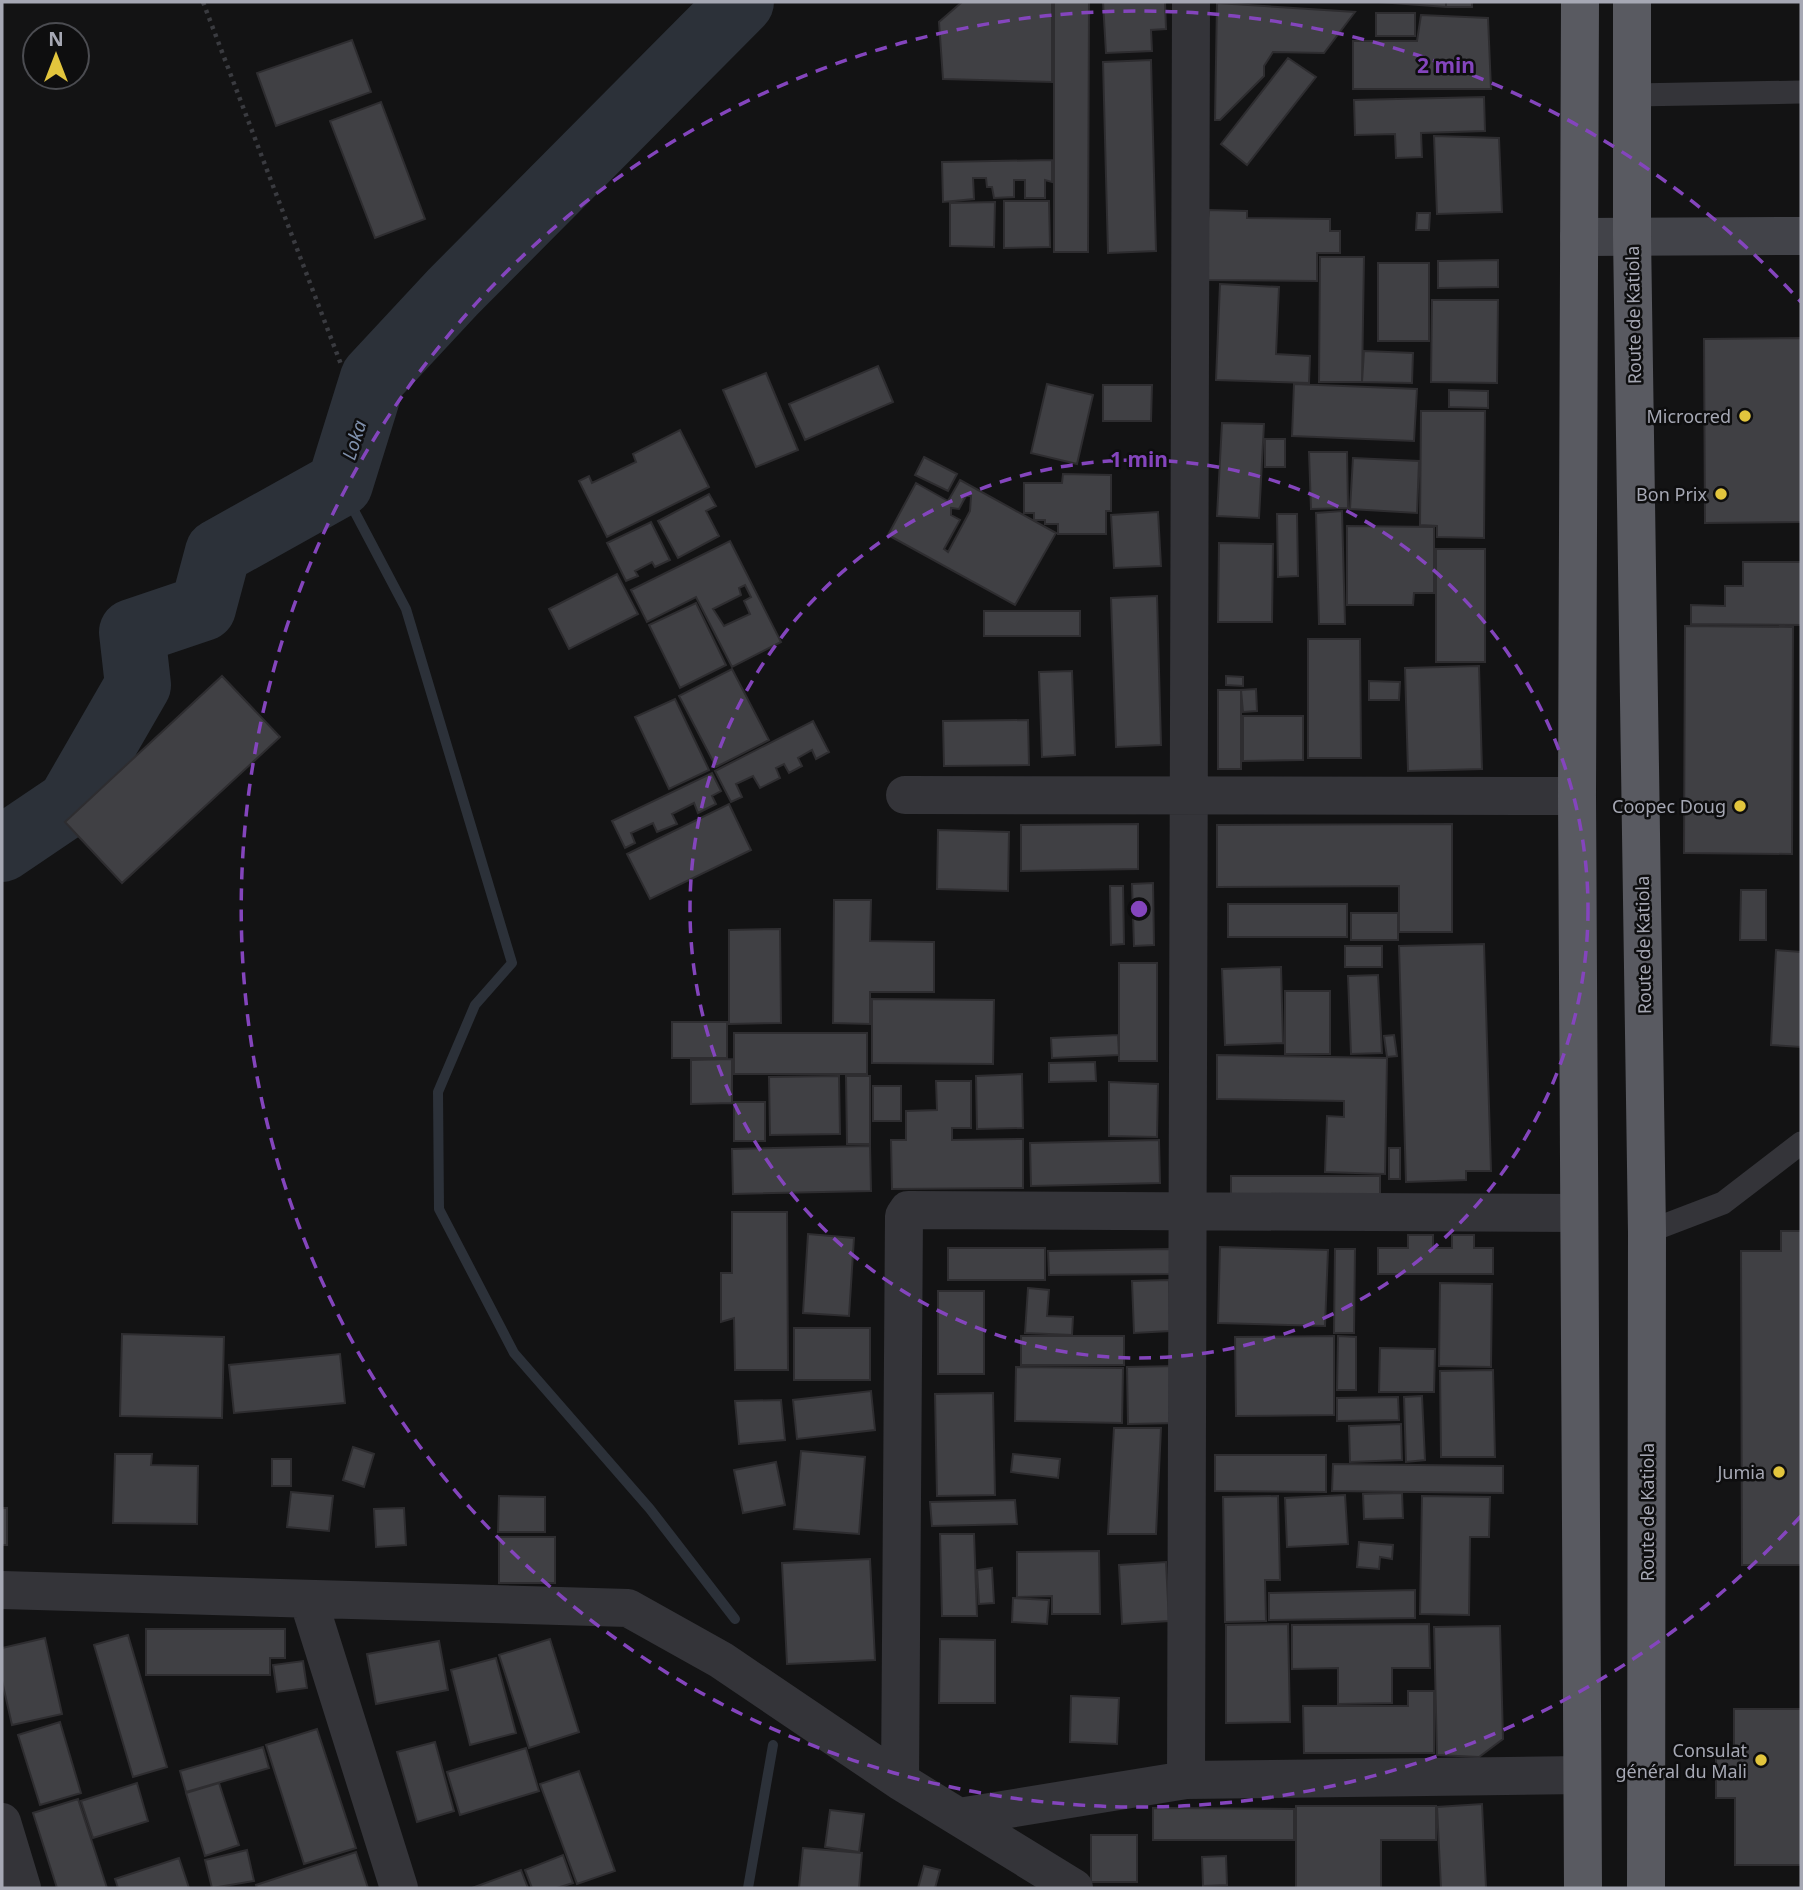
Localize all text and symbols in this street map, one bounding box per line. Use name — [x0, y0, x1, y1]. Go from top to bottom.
north arrow — [21, 21, 91, 91]
text: N — [48, 26, 64, 52]
text: 2 min — [1417, 51, 1475, 79]
street label: Route de Katiola — [1620, 246, 1646, 384]
place label: Microcred — [1646, 404, 1731, 428]
marker: Microcred — [1737, 408, 1753, 424]
water label: Loka — [336, 417, 372, 463]
text: 1 min — [1110, 445, 1168, 473]
place label: Bon Prix — [1636, 482, 1707, 506]
marker: Bon Prix — [1713, 486, 1729, 502]
place label: Coopec Doug — [1612, 794, 1726, 818]
marker: Coopec Doug — [1732, 798, 1748, 814]
street label: Route de Katiola — [1630, 876, 1656, 1014]
centre of rings — [1127, 897, 1151, 921]
street label: Route de Katiola — [1635, 1443, 1659, 1581]
place label: Jumia — [1715, 1460, 1765, 1484]
marker: Jumia — [1771, 1464, 1787, 1480]
place label: Consulat général du Mali — [1615, 1738, 1747, 1783]
marker: Consulat général du Mali — [1753, 1752, 1769, 1768]

